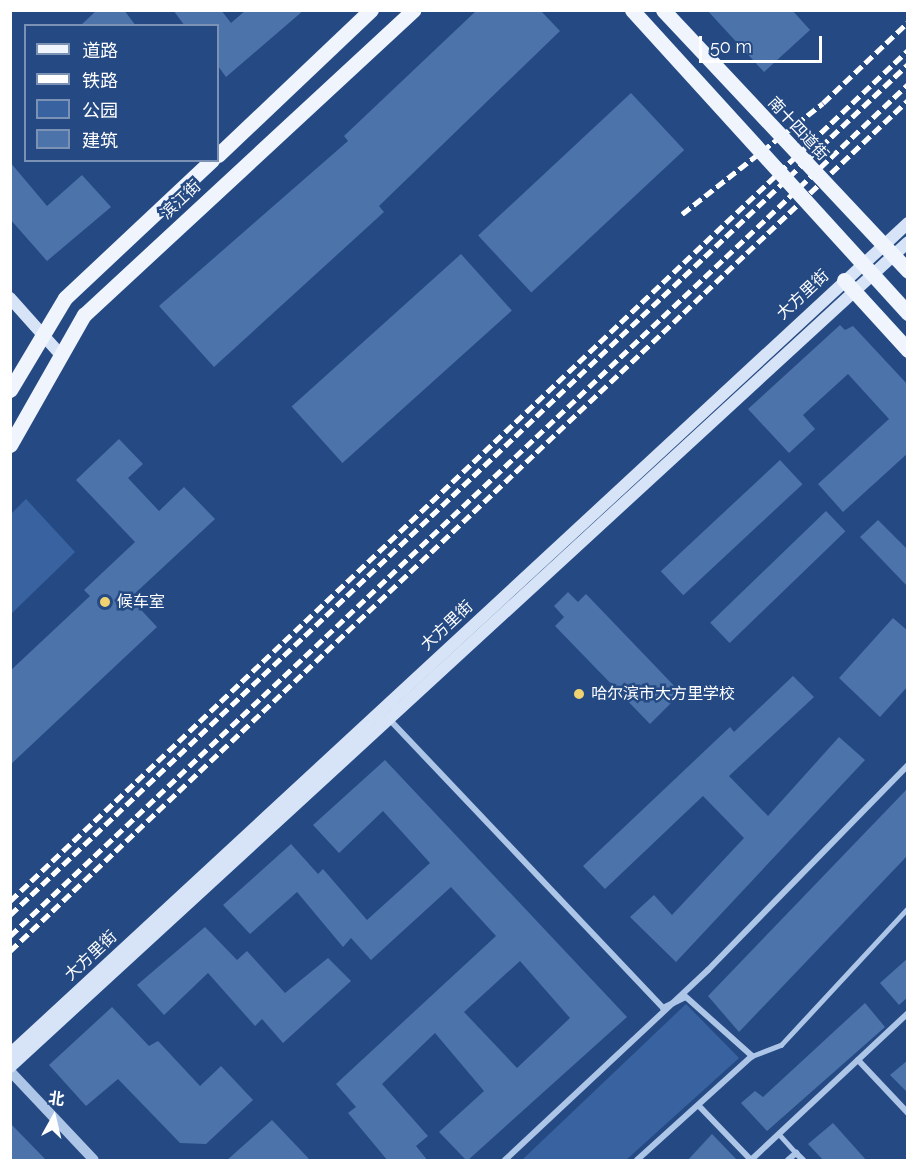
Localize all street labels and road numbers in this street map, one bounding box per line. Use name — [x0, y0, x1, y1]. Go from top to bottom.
street label: 南十四道街 — [764, 93, 832, 165]
street label: 滨江街 — [157, 177, 205, 223]
street label: 大方里街 — [773, 266, 833, 324]
street label: 大方里街 — [417, 597, 477, 655]
street label: 大方里街 — [61, 927, 121, 985]

